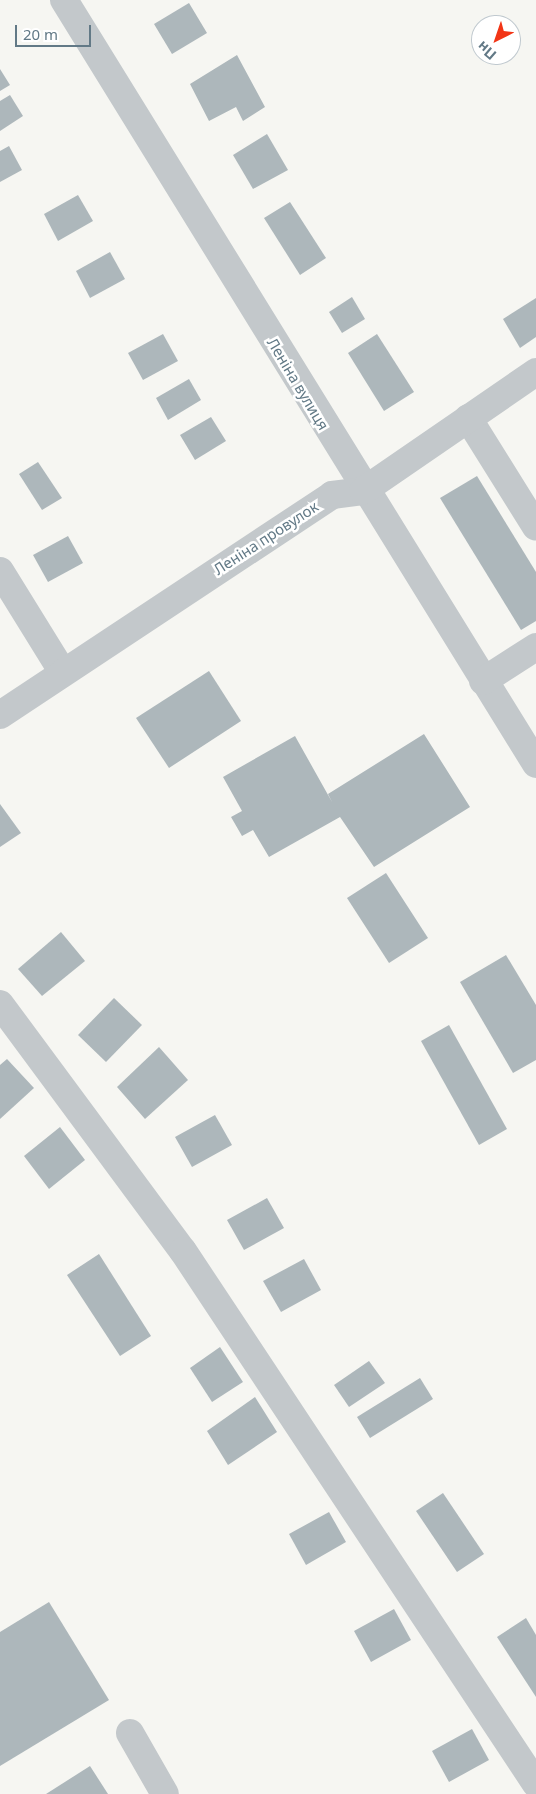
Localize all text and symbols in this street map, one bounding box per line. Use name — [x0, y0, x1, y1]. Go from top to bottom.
scale bar — [18, 15, 94, 47]
north arrow — [471, 15, 521, 65]
text: 20 m — [23, 24, 58, 44]
text: Пн — [473, 37, 500, 65]
street label: Леніна вулиця — [263, 335, 333, 433]
street label: Леніна провулок — [210, 497, 322, 579]

